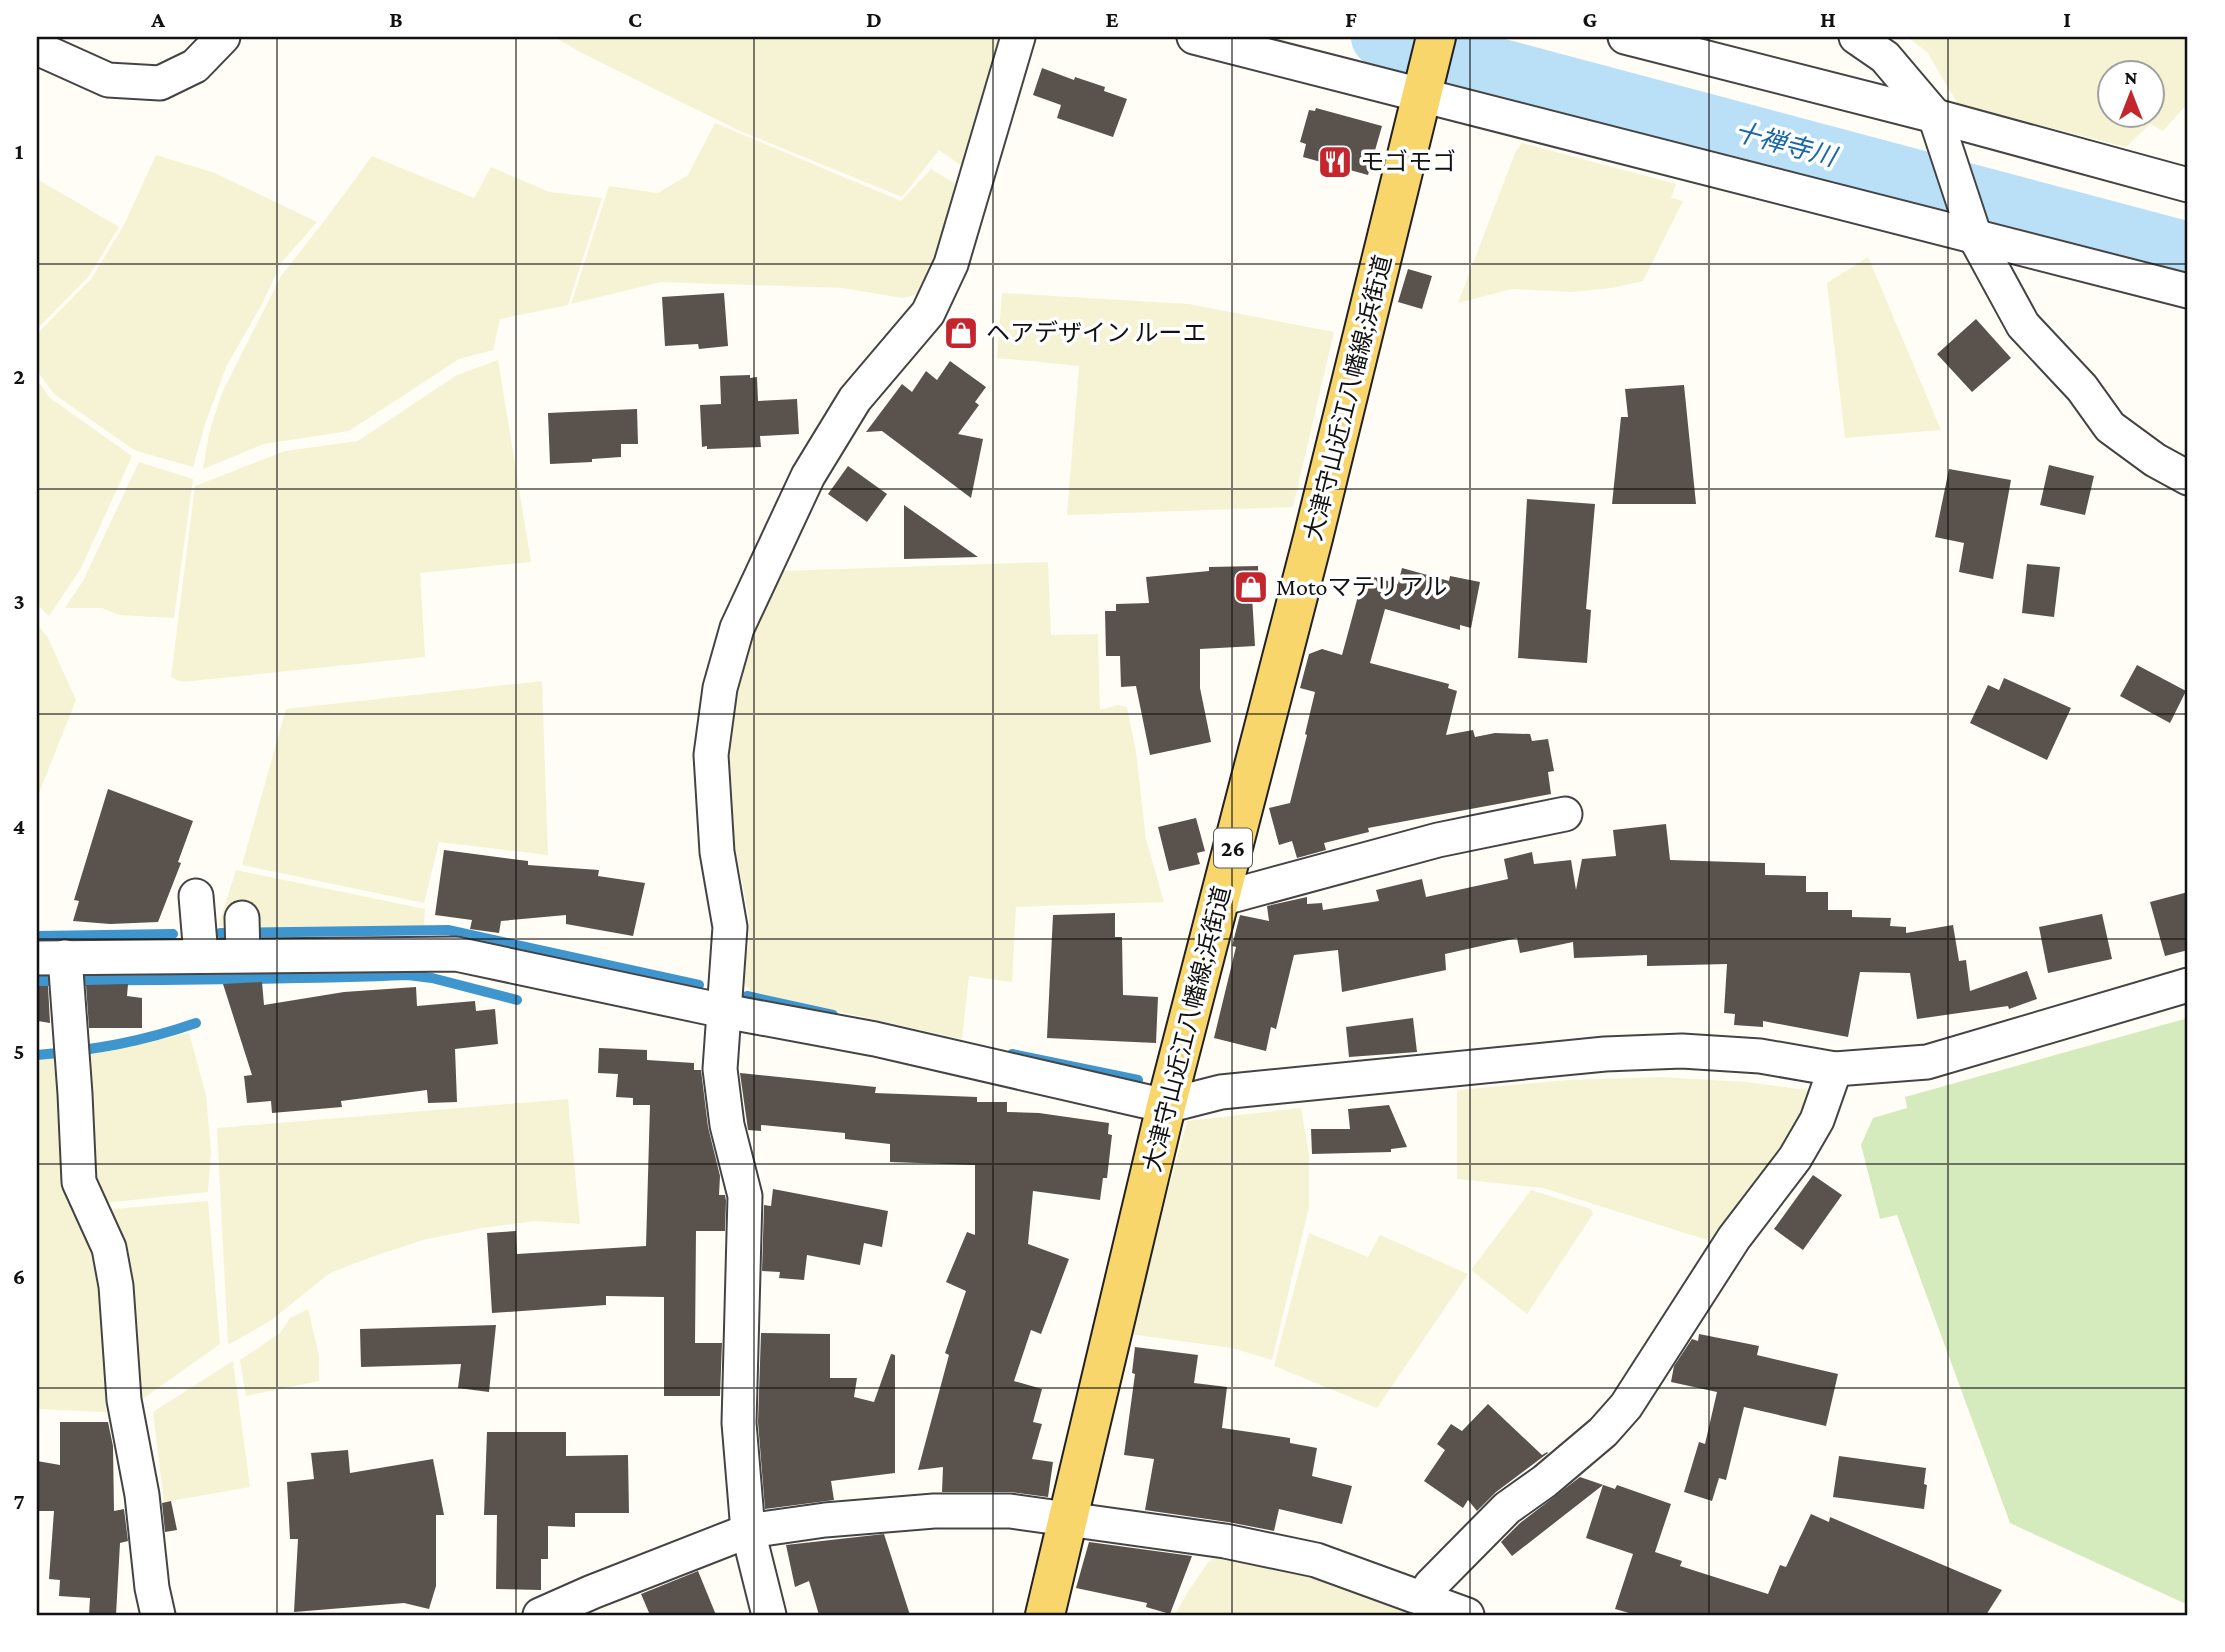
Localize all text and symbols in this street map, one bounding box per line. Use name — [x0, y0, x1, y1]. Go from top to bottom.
text: A — [150, 6, 165, 32]
text: B — [389, 6, 403, 32]
text: C — [628, 6, 642, 32]
text: D — [866, 6, 882, 32]
text: E — [1105, 6, 1119, 32]
text: F — [1345, 6, 1357, 32]
text: G — [1583, 6, 1598, 32]
text: H — [1820, 6, 1836, 32]
text: I — [2063, 6, 2071, 32]
north arrow — [2096, 60, 2166, 130]
text: N — [2125, 67, 2138, 88]
water label: 十禅寺川 — [1731, 117, 1842, 173]
text: 1 — [15, 138, 24, 164]
restaurant icon: モゴモゴ — [1316, 143, 1354, 181]
place label: モゴモゴ — [1360, 148, 1456, 175]
street label: 大津守山近江八幡線;浜街道 — [1299, 252, 1396, 544]
shop icon: ヘアデザイン ルーエ — [942, 314, 980, 352]
place label: ヘアデザイン ルーエ — [986, 319, 1207, 346]
text: 2 — [13, 363, 25, 389]
shop icon: Motoマテリアル — [1232, 568, 1270, 606]
place label: Motoマテリアル — [1276, 573, 1447, 600]
text: 3 — [13, 588, 25, 614]
text: 4 — [13, 813, 25, 839]
road number: 26 — [1214, 828, 1252, 868]
street label: 大津守山近江八幡線;浜街道 — [1138, 883, 1235, 1175]
text: 5 — [13, 1038, 25, 1064]
text: 6 — [13, 1263, 25, 1289]
text: 7 — [13, 1488, 25, 1514]

